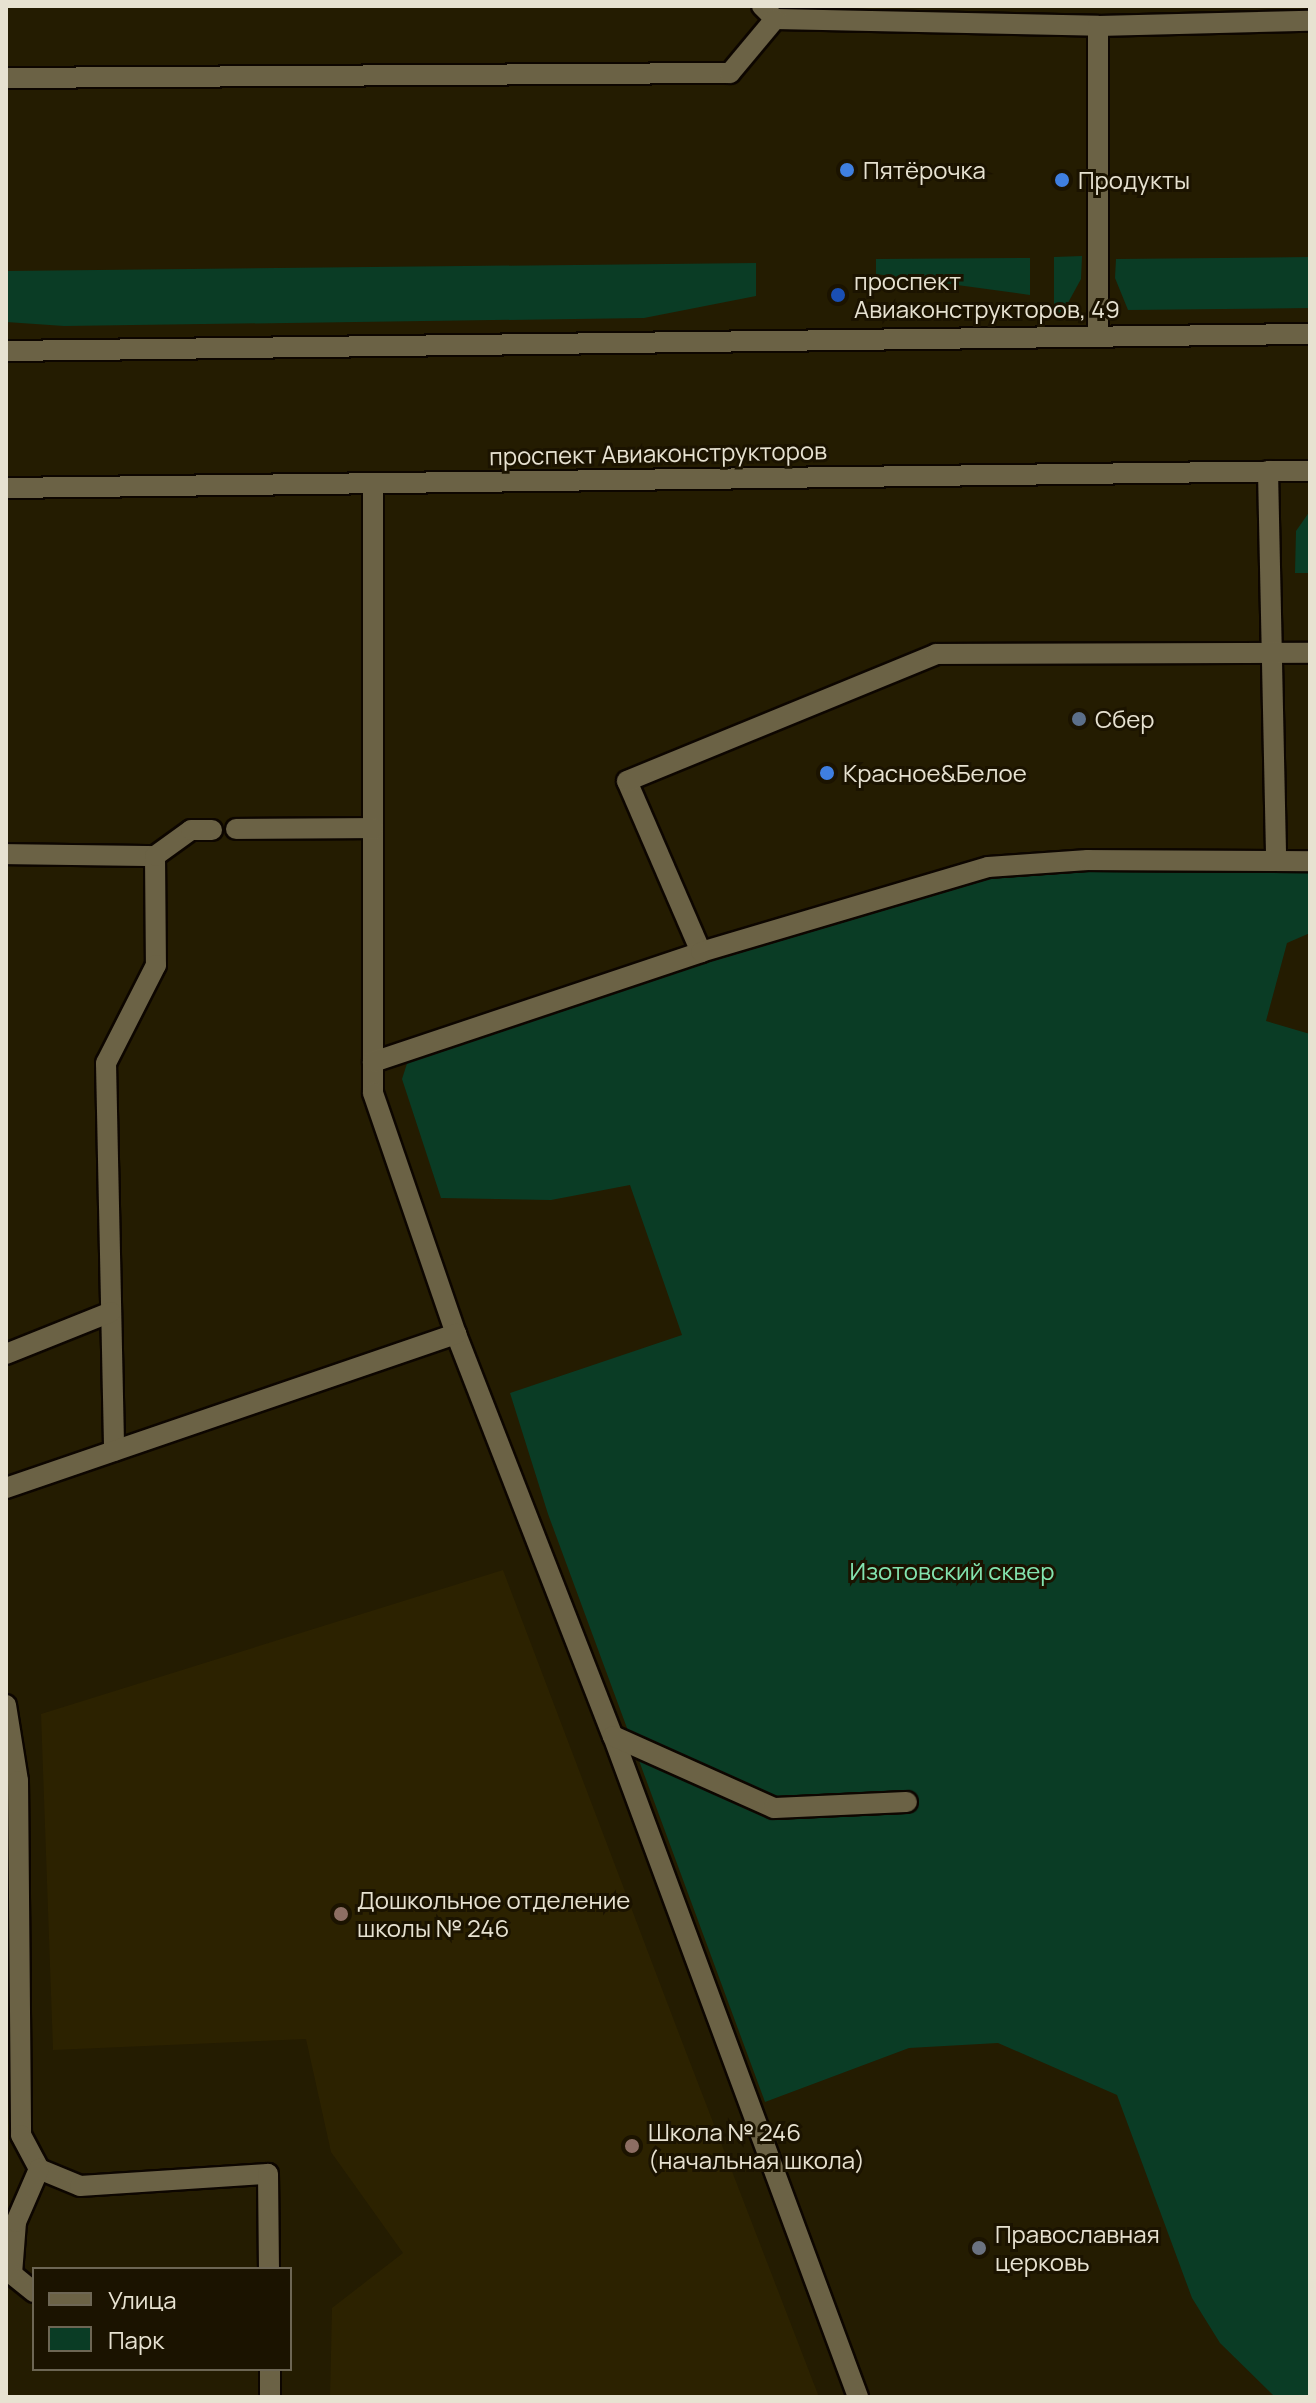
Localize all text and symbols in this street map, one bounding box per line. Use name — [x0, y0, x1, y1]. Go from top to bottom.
place label: Пятёрочка — [863, 156, 986, 184]
marker: Пятёрочка — [838, 161, 856, 179]
place label: Продукты — [1078, 166, 1190, 194]
marker: Продукты — [1053, 171, 1071, 189]
place label: проспект Авиаконструкторов, 49 — [854, 267, 1120, 323]
marker: проспект Авиаконструкторов, 49 — [829, 286, 847, 304]
street label: проспект Авиаконструкторов — [489, 436, 827, 470]
place label: Сбер — [1095, 705, 1154, 733]
marker: Сбер — [1070, 710, 1088, 728]
place label: Красное&Белое — [843, 759, 1027, 787]
marker: Красное&Белое — [818, 764, 836, 782]
park label: Изотовский сквер — [850, 1557, 1054, 1585]
place label: Дошкольное отделение школы № 246 — [357, 1886, 630, 1942]
marker: Дошкольное отделение школы № 246 — [332, 1905, 350, 1923]
place label: Школа № 246 (начальная школа) — [648, 2118, 865, 2174]
marker: Школа № 246 (начальная школа) — [623, 2137, 641, 2155]
place label: Православная церковь — [995, 2220, 1160, 2276]
marker: Православная церковь — [970, 2239, 988, 2257]
legend — [32, 2267, 292, 2371]
text: Улица — [108, 2283, 177, 2316]
text: Парк — [108, 2323, 164, 2356]

